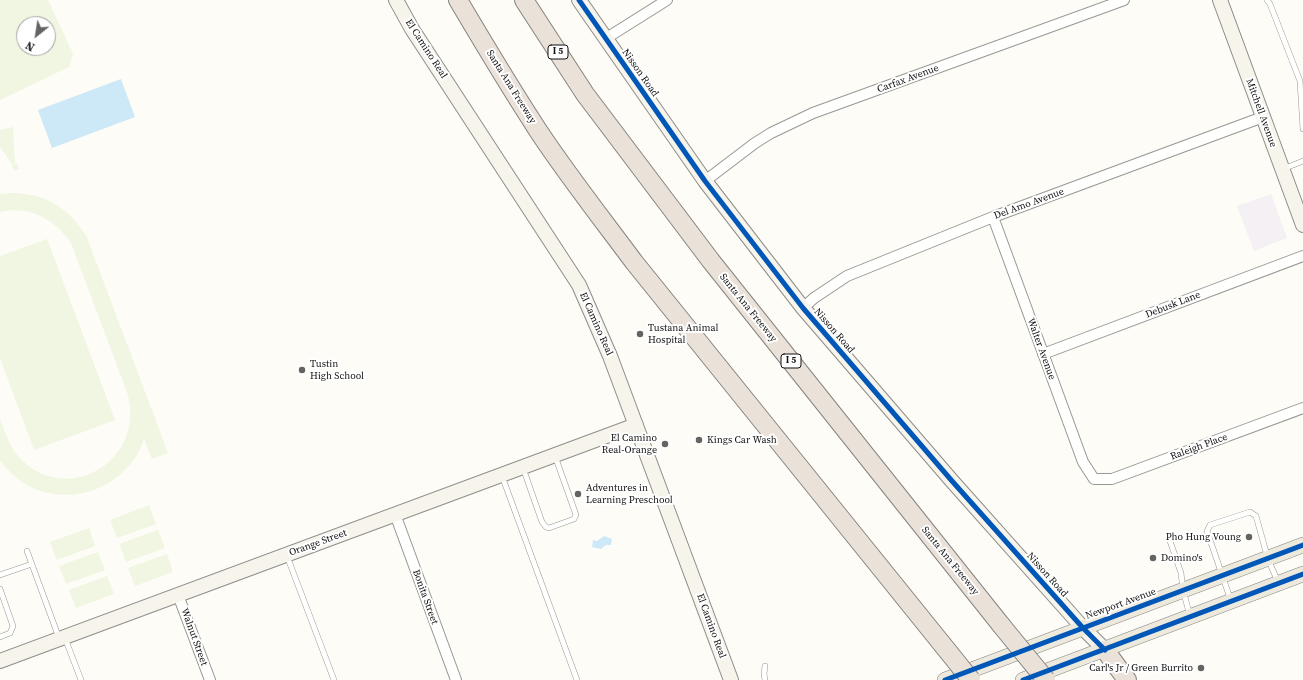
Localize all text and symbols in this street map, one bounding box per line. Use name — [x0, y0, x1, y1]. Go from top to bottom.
north arrow — [16, 16, 56, 56]
street label: El Camino Real — [402, 17, 450, 81]
text: N — [23, 37, 37, 54]
road number: I 5 — [548, 45, 568, 59]
street label: Nisson Road — [619, 47, 661, 99]
street label: Santa Ana Freeway — [484, 48, 538, 126]
street label: Carfax Avenue — [876, 62, 940, 96]
street label: Mitchell Avenue — [1243, 77, 1279, 149]
street label: Del Amo Avenue — [992, 186, 1066, 222]
street label: Santa Ana Freeway — [717, 271, 779, 345]
street label: Debusk Lane — [1144, 289, 1202, 321]
street label: El Camino Real — [577, 290, 615, 358]
street label: Nisson Road — [811, 306, 857, 356]
street label: Walter Avenue — [1024, 317, 1058, 381]
place label: Tustana Animal Hospital — [648, 322, 719, 346]
marker: Tustana Animal Hospital — [635, 329, 645, 339]
road number: I 5 — [781, 354, 801, 368]
place label: Tustin High School — [310, 358, 364, 382]
marker: Tustin High School — [297, 365, 307, 375]
street label: Raleigh Place — [1169, 431, 1229, 463]
place label: El Camino Real-Orange — [602, 432, 657, 456]
place label: Kings Car Wash — [707, 434, 777, 446]
marker: Kings Car Wash — [694, 435, 704, 445]
marker: El Camino Real-Orange — [660, 439, 670, 449]
place label: Adventures in Learning Preschool — [586, 482, 673, 506]
marker: Adventures in Learning Preschool — [573, 489, 583, 499]
street label: Santa Ana Freeway — [919, 524, 981, 598]
street label: Orange Street — [287, 527, 349, 559]
place label: Pho Hung Voung — [1166, 531, 1241, 543]
marker: Pho Hung Voung — [1244, 532, 1254, 542]
street label: Nisson Road — [1024, 550, 1070, 600]
place label: Domino's — [1161, 552, 1203, 564]
marker: Domino's — [1148, 553, 1158, 563]
street label: Bonita Street — [410, 568, 440, 626]
street label: Newport Avenue — [1084, 586, 1158, 622]
street label: El Camino Real — [694, 592, 728, 660]
street label: Walnut Street — [178, 607, 210, 667]
place label: Carl's Jr / Green Burrito — [1089, 662, 1193, 674]
marker: Carl's Jr / Green Burrito — [1196, 663, 1206, 673]

